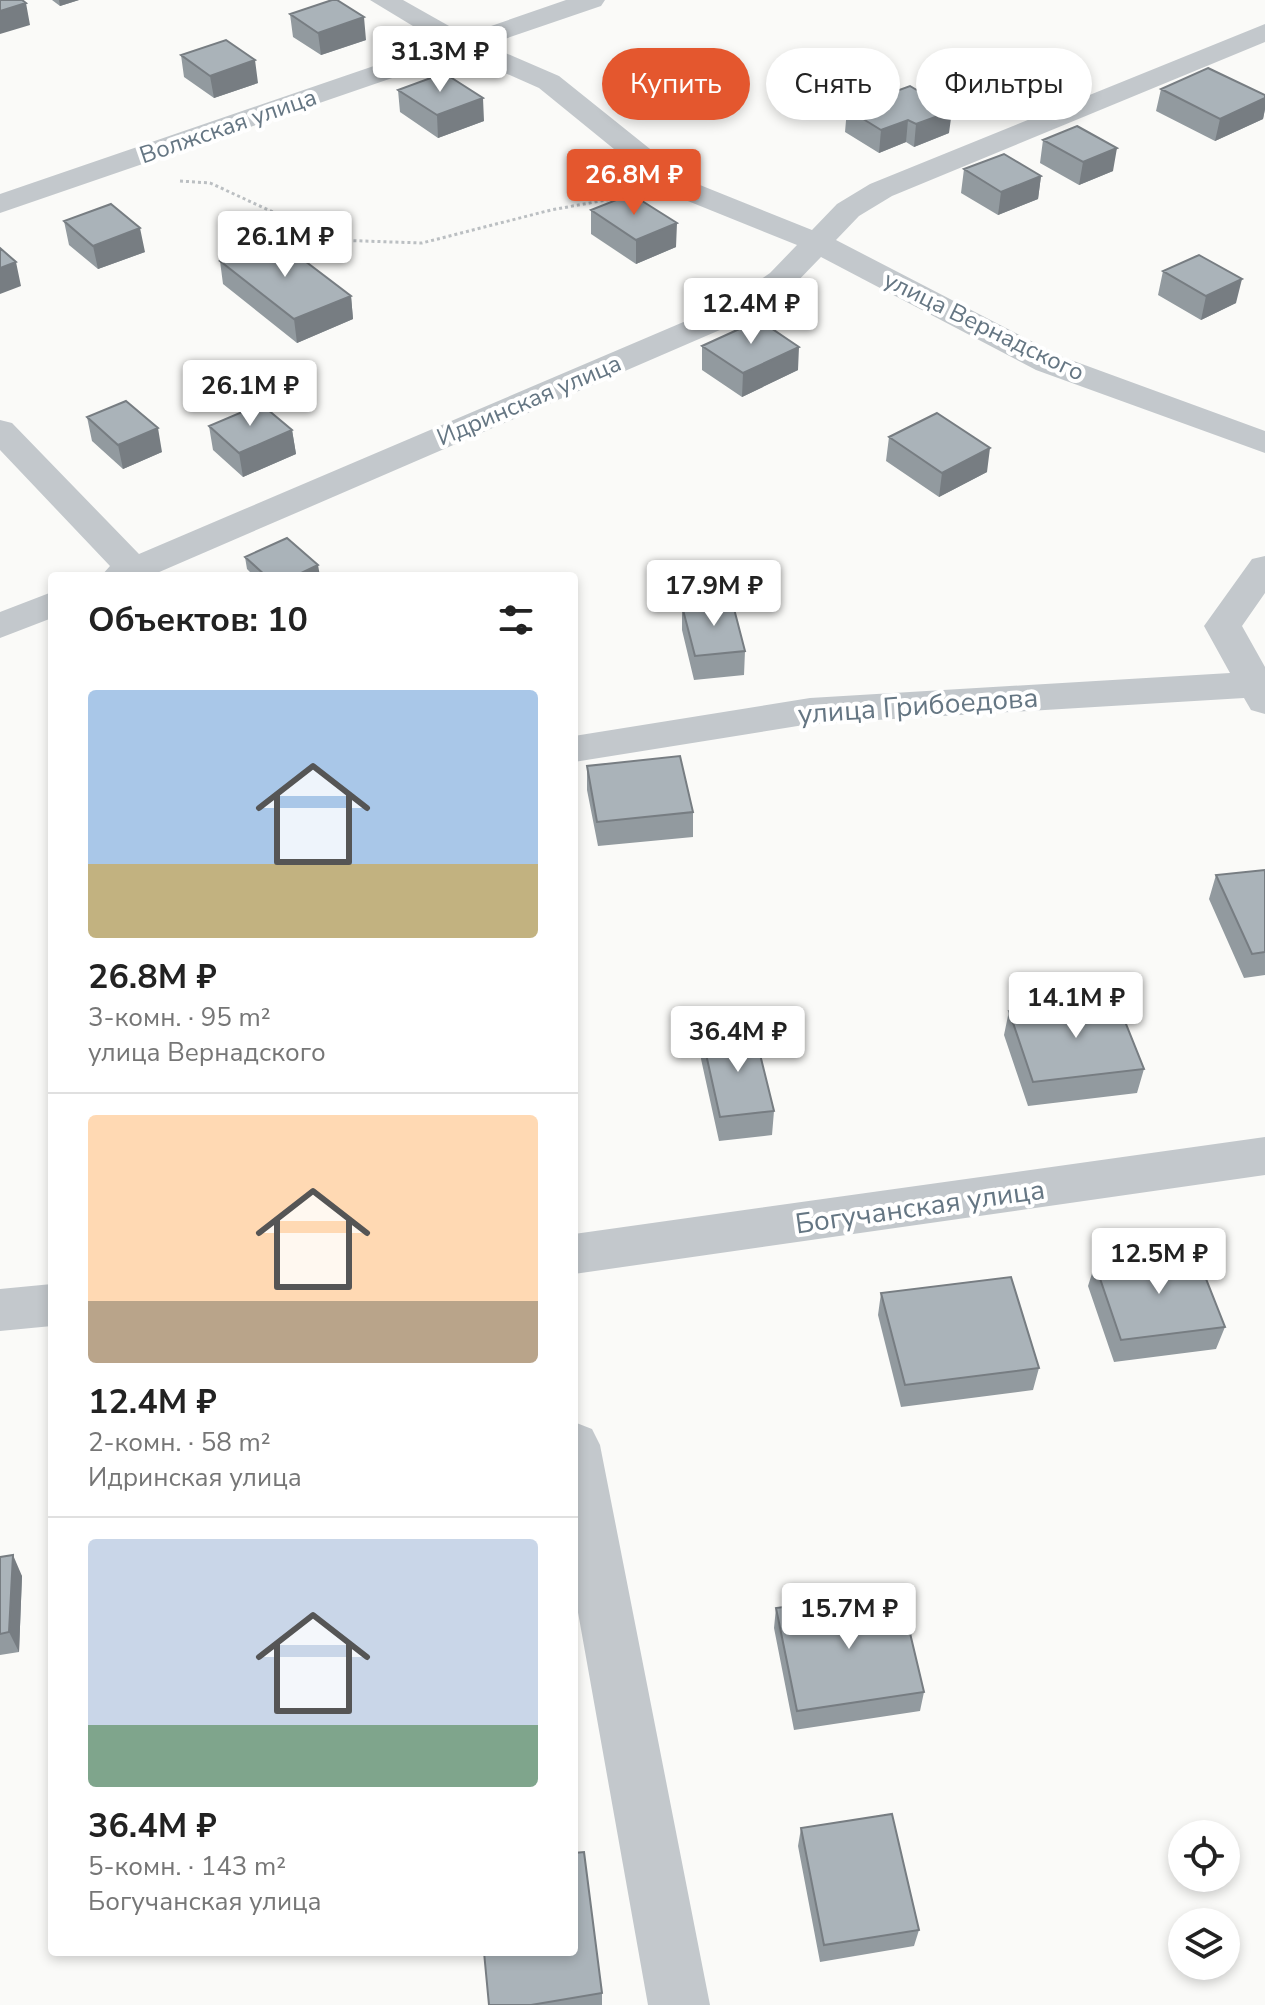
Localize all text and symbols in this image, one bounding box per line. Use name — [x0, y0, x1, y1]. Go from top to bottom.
pin: 31.3M ₽ — [366, 26, 514, 94]
text: 31.3M ₽ — [391, 34, 489, 69]
chip: Купить — [602, 48, 750, 120]
chip: Снять — [766, 48, 900, 120]
chip: Фильтры — [916, 48, 1092, 120]
street label: Волжская улица — [135, 81, 321, 171]
pin: 26.8M ₽ — [560, 149, 708, 217]
text: 26.8M ₽ — [585, 157, 683, 192]
pin: 26.1M ₽ — [211, 211, 359, 279]
text: 26.1M ₽ — [236, 219, 334, 254]
street label: улица Вернадского — [878, 264, 1090, 388]
pin: 12.4M ₽ — [677, 278, 825, 346]
text: 12.4M ₽ — [702, 286, 800, 321]
street label: Идринская улица — [432, 347, 626, 453]
pin: 26.1M ₽ — [176, 360, 324, 428]
text: 26.1M ₽ — [201, 368, 299, 403]
pin: 17.9M ₽ — [640, 560, 788, 628]
text: 17.9M ₽ — [665, 568, 763, 603]
text: Объектов: 10 — [88, 597, 308, 643]
icon: filters — [494, 598, 538, 642]
street label: улица Грибоедова — [797, 679, 1039, 733]
icon: home — [241, 742, 385, 886]
text: 26.8M ₽ — [88, 954, 217, 1000]
pin: 14.1M ₽ — [1002, 972, 1150, 1040]
text: 14.1M ₽ — [1027, 980, 1125, 1015]
text: 3-комн. · 95 m² — [88, 1000, 271, 1035]
pin: 36.4M ₽ — [664, 1006, 812, 1074]
text: 36.4M ₽ — [689, 1014, 787, 1049]
text: улица Вернадского — [88, 1035, 326, 1070]
icon: home — [241, 1167, 385, 1311]
street label: Богучанская улица — [793, 1171, 1047, 1243]
pin: 12.5M ₽ — [1085, 1228, 1233, 1296]
text: 12.5M ₽ — [1110, 1236, 1208, 1271]
text: 12.4M ₽ — [88, 1379, 217, 1425]
text: 2-комн. · 58 m² — [88, 1425, 271, 1460]
text: Идринская улица — [88, 1460, 302, 1495]
pin: 15.7M ₽ — [775, 1583, 923, 1651]
icon: home — [241, 1591, 385, 1735]
text: 15.7M ₽ — [800, 1591, 898, 1626]
text: 36.4M ₽ — [88, 1803, 217, 1849]
map controls — [1168, 1820, 1240, 1980]
button: locate — [1168, 1820, 1240, 1892]
text: 5-комн. · 143 m² — [88, 1849, 286, 1884]
text: Богучанская улица — [88, 1884, 322, 1919]
button: layers — [1168, 1908, 1240, 1980]

